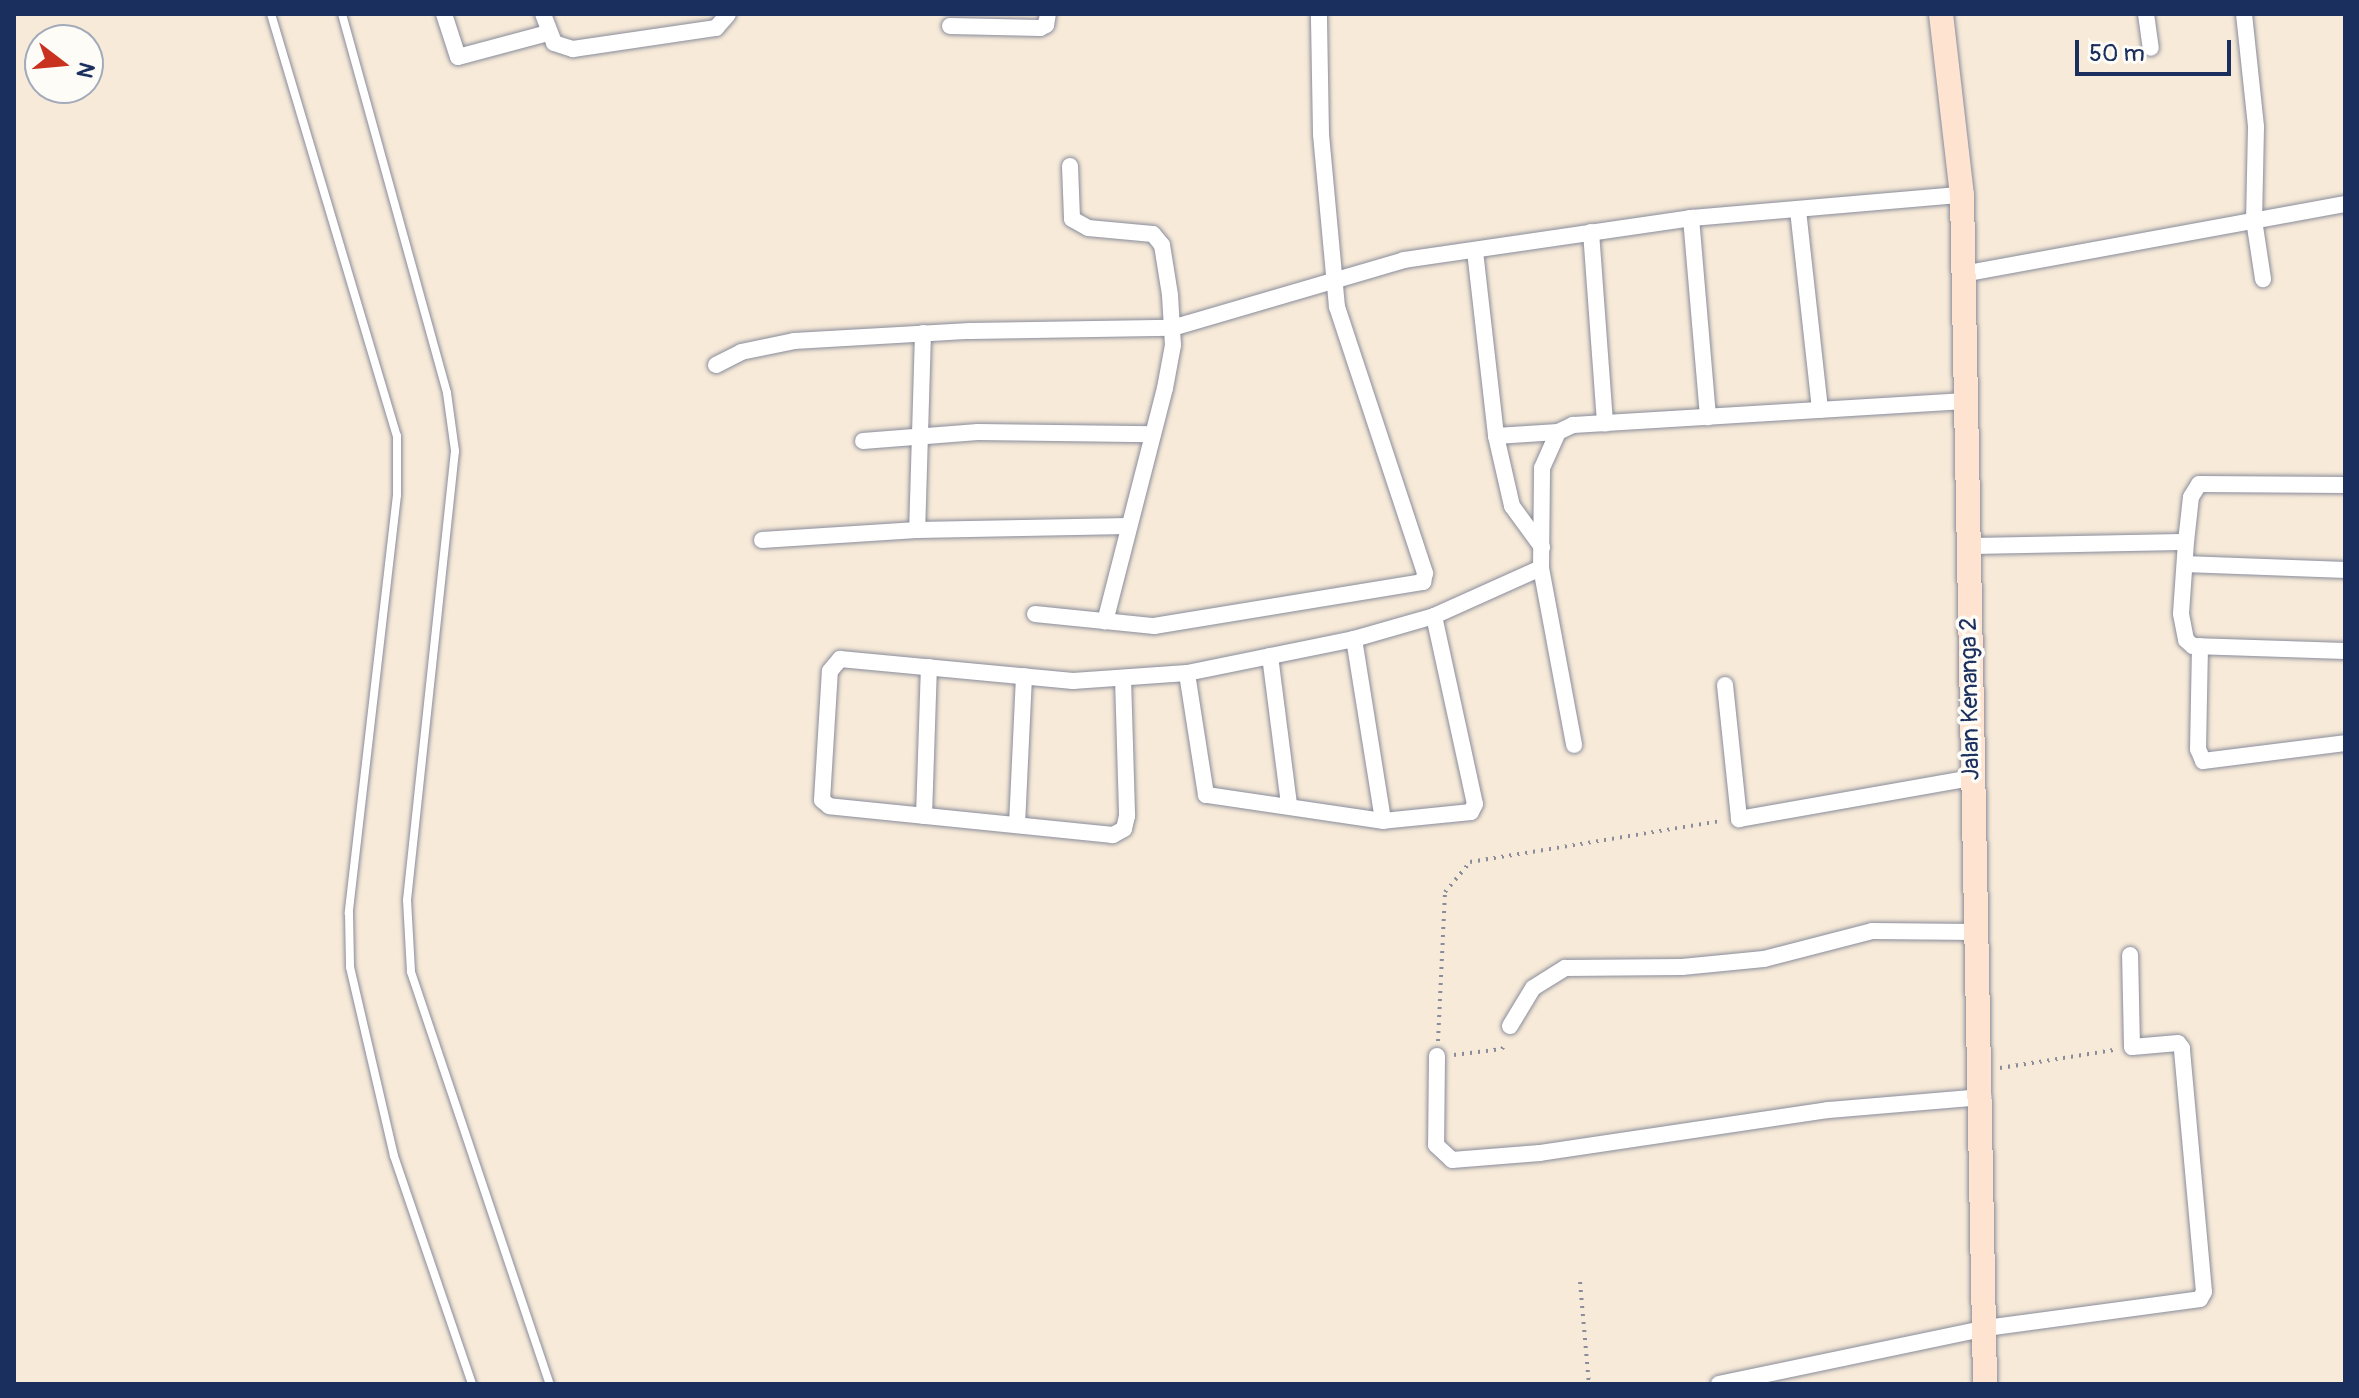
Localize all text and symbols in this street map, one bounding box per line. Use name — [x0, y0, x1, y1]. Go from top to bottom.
north arrow — [24, 24, 104, 104]
scale bar — [2079, 24, 2235, 74]
text: 50 m — [2089, 39, 2145, 68]
text: N — [70, 59, 101, 81]
street label: Jalan Kenanga 2 — [1954, 617, 1986, 781]

